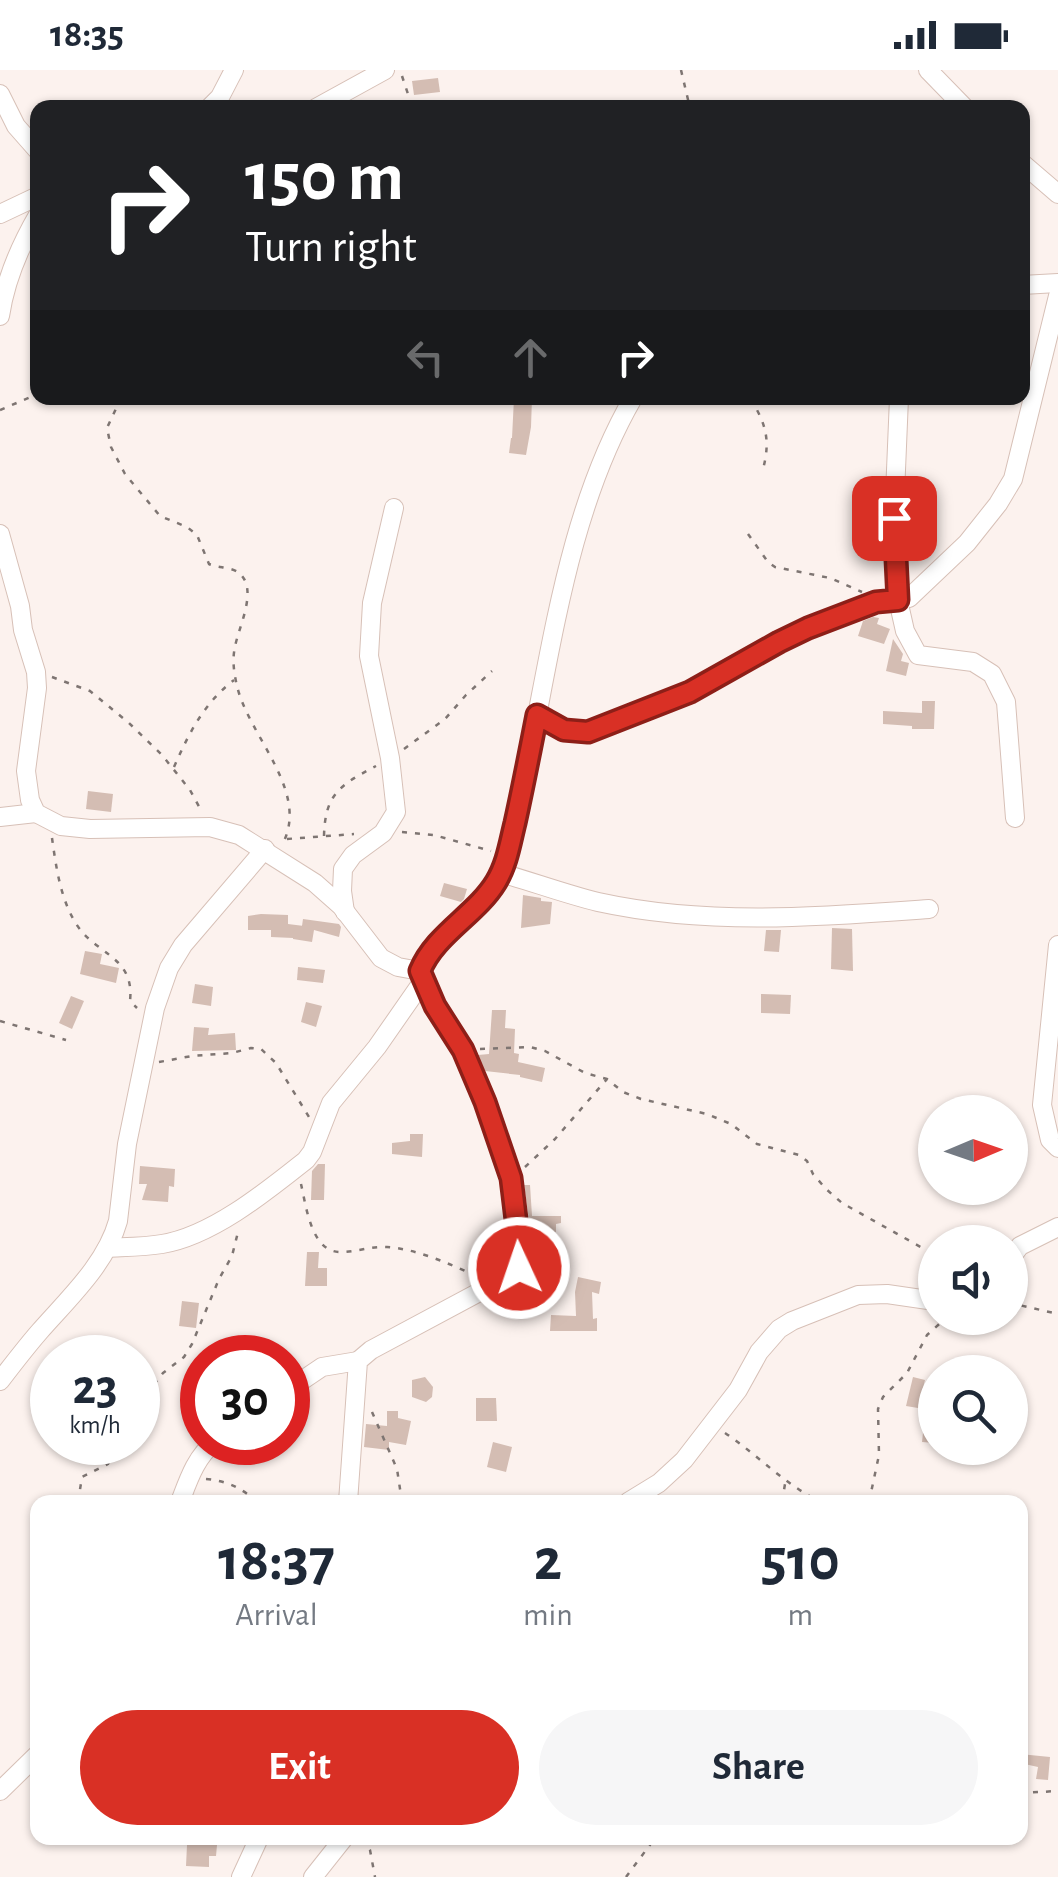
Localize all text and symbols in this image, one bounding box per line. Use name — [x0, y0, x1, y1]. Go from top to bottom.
text: 18:35 — [50, 16, 124, 54]
icon: right — [80, 140, 210, 270]
text: 150 m — [245, 143, 404, 213]
text: Turn right — [245, 225, 417, 270]
icon: left — [398, 330, 453, 385]
icon: ahead — [503, 330, 558, 385]
icon: right — [608, 330, 663, 385]
pin — [852, 476, 937, 561]
icon: arrive — [867, 491, 922, 546]
north arrow — [918, 1095, 1028, 1205]
map controls — [918, 1095, 1028, 1465]
position arrow — [467, 1216, 571, 1320]
button: sound — [918, 1225, 1028, 1335]
speed limit sign: 30 — [180, 1335, 310, 1465]
button: search — [918, 1355, 1028, 1465]
text: 23 — [72, 1363, 118, 1413]
text: km/h — [69, 1413, 121, 1438]
text: 18:37 — [218, 1531, 335, 1591]
text: 2 — [534, 1531, 562, 1591]
text: 510 — [761, 1531, 840, 1591]
text: Arrival — [235, 1599, 318, 1631]
text: min — [523, 1599, 573, 1631]
text: m — [788, 1599, 813, 1631]
button: Exit — [80, 1710, 519, 1825]
button: Share — [539, 1710, 978, 1825]

